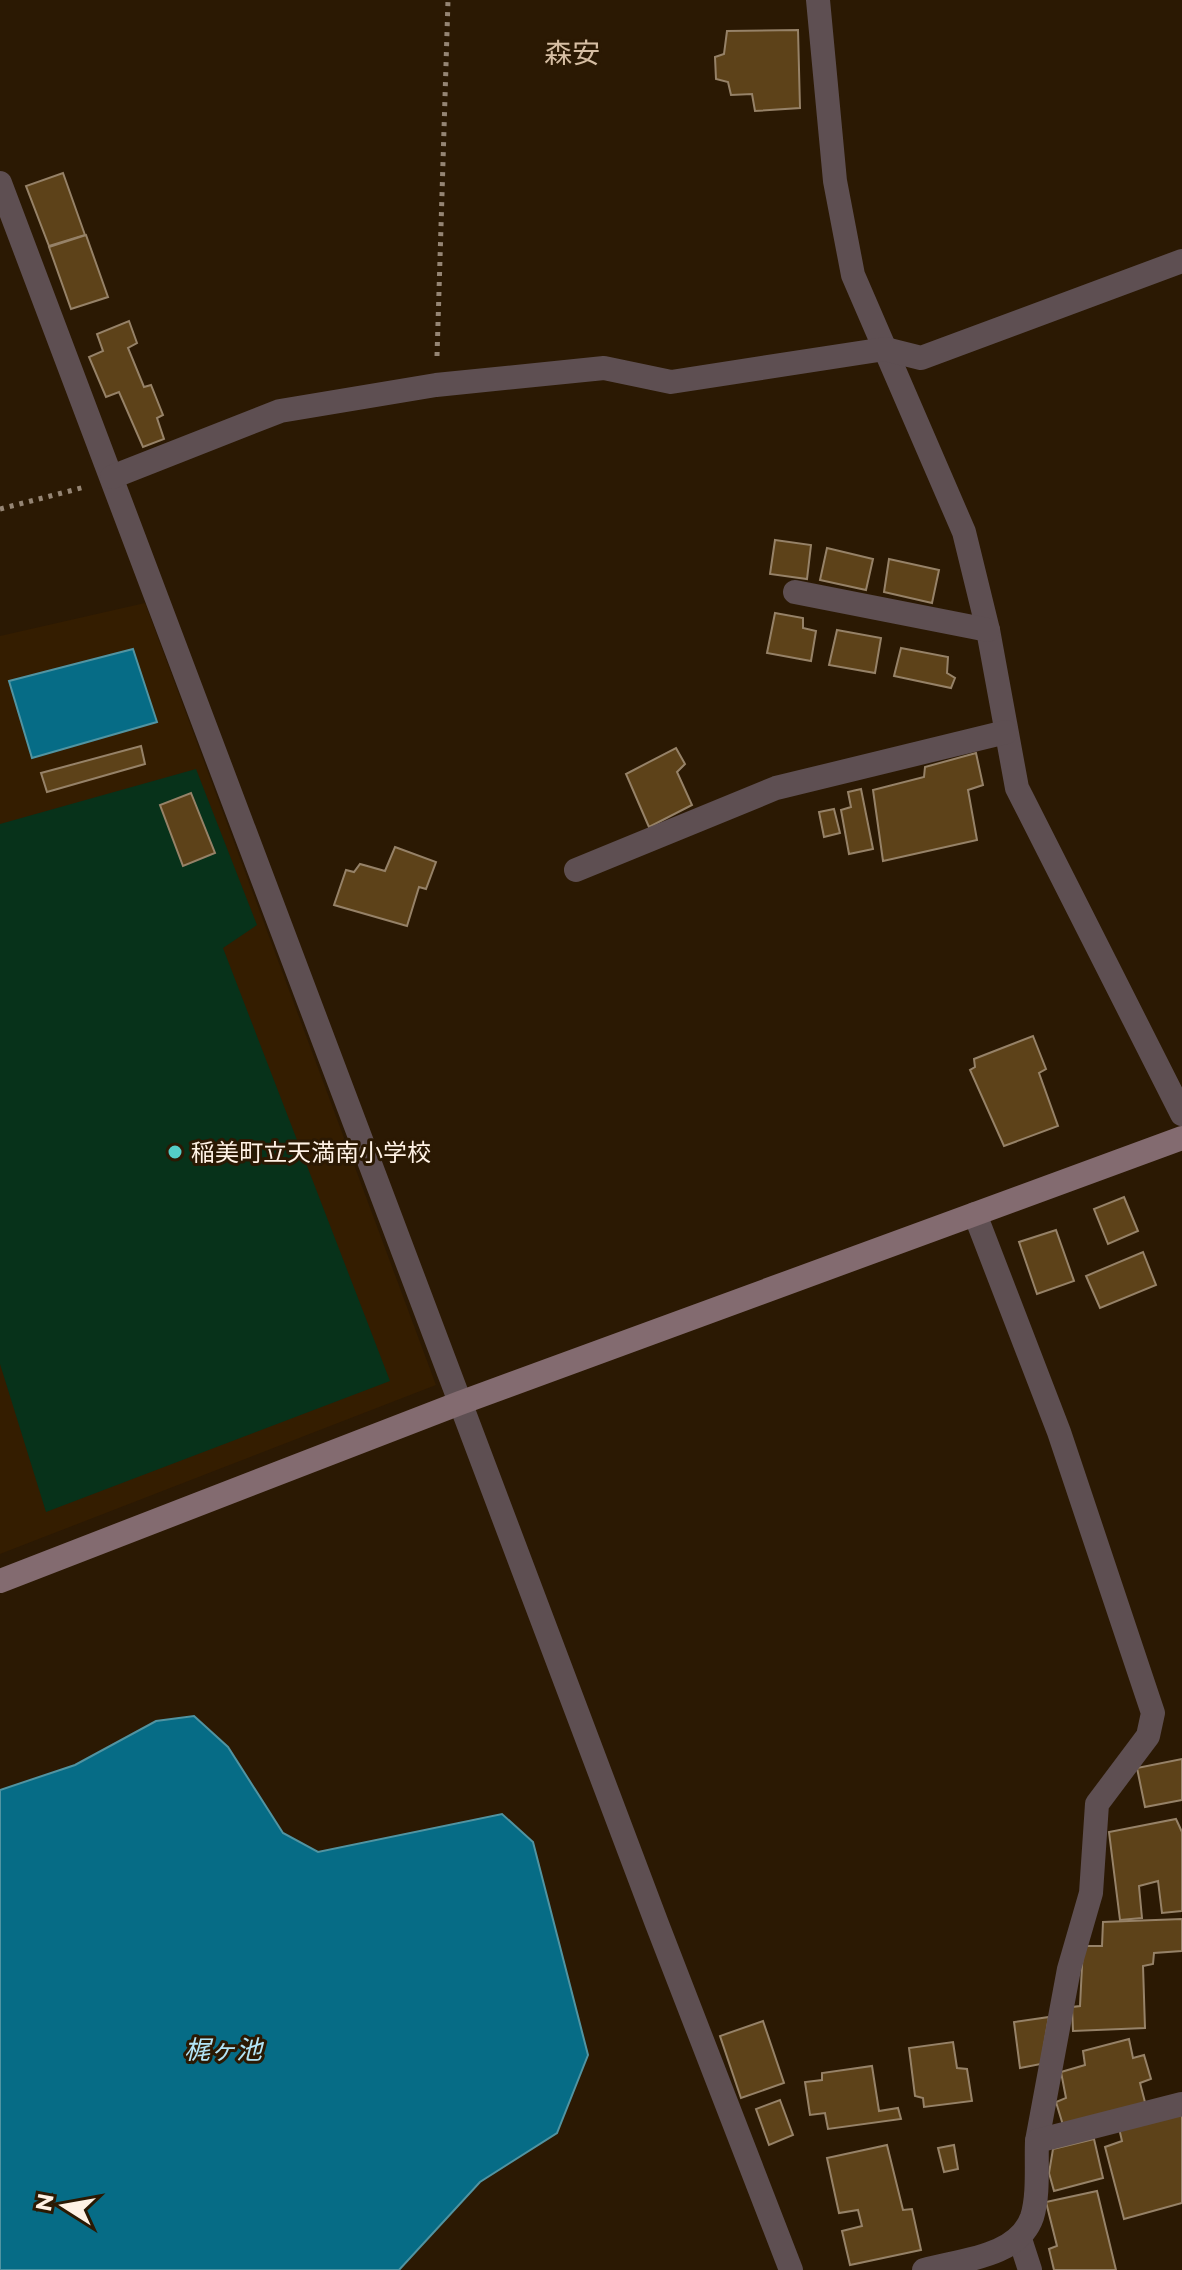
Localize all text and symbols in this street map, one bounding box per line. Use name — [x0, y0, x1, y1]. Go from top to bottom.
district label: 森安 — [544, 36, 600, 70]
place label: 稲美町立天満南小学校 — [191, 1138, 431, 1167]
marker: 稲美町立天満南小学校 — [166, 1143, 184, 1161]
water label: 梶ヶ池 — [184, 2034, 265, 2066]
north arrow — [24, 2166, 104, 2246]
text: N — [30, 2191, 60, 2214]

